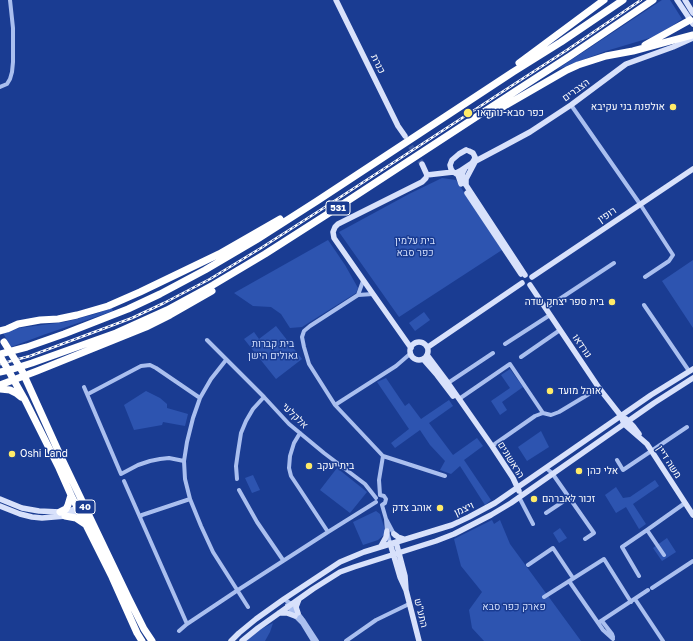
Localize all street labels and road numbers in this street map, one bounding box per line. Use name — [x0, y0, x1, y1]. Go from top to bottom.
street label: כנרת — [368, 52, 388, 76]
street label: הצברים — [560, 76, 592, 104]
road number: 531 — [326, 201, 350, 215]
street label: רופין — [595, 204, 619, 226]
street label: נורדאו — [570, 332, 594, 360]
street label: אלקלעי — [279, 401, 311, 431]
street label: הראשונים — [495, 439, 527, 481]
street label: משה דיין — [654, 443, 684, 481]
street label: ויצמן — [452, 499, 476, 519]
road number: 40 — [75, 500, 95, 514]
street label: התע"ש — [412, 597, 430, 629]

